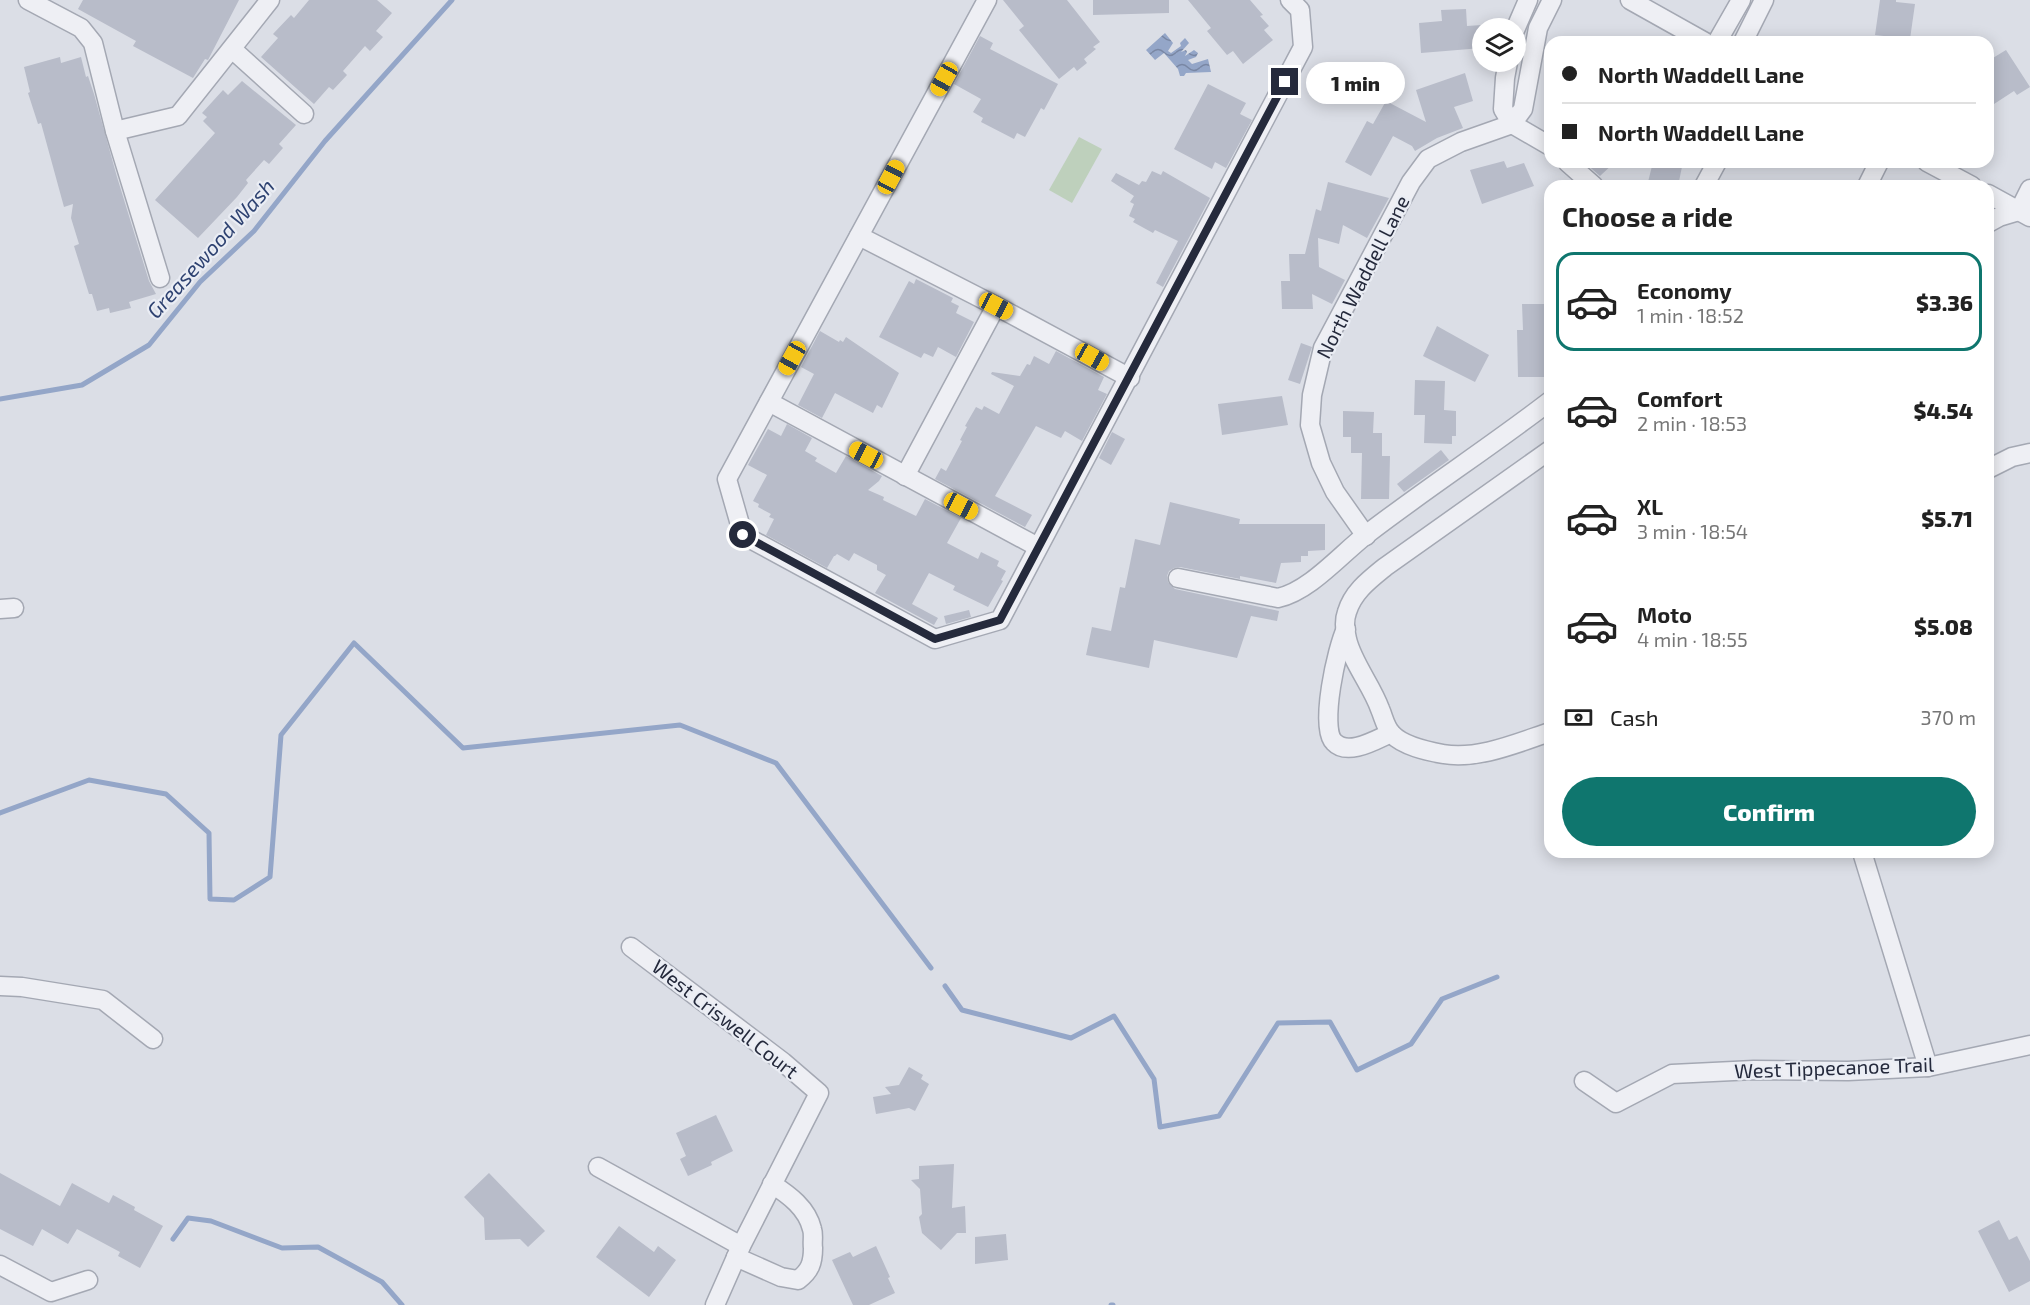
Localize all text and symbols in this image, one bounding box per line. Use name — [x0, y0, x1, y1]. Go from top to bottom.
map controls — [1472, 18, 1526, 72]
button: layers — [1472, 18, 1526, 72]
car — [927, 59, 961, 99]
callout: 1 min — [1306, 61, 1405, 103]
text: North Waddell Lane — [1598, 61, 1804, 87]
route end — [1271, 68, 1298, 95]
text: 1 min — [1331, 71, 1380, 95]
text: North Waddell Lane — [1598, 119, 1804, 145]
car — [875, 157, 907, 197]
water label: Greasewood Wash — [141, 173, 279, 323]
street label: North Waddell Lane — [1311, 191, 1414, 362]
text: Choose a ride — [1562, 200, 1733, 232]
icon: car — [1565, 275, 1619, 329]
text: Economy — [1637, 277, 1732, 303]
text: $3.36 — [1916, 289, 1973, 315]
car — [976, 290, 1016, 322]
text: 1 min · 18:52 — [1637, 303, 1744, 327]
car — [775, 338, 809, 378]
car — [1072, 340, 1112, 374]
icon: car — [1565, 383, 1619, 437]
text: Comfort — [1637, 385, 1722, 411]
text: $4.54 — [1914, 397, 1973, 423]
text: 2 min · 18:53 — [1637, 411, 1747, 435]
car — [846, 439, 886, 471]
car — [941, 490, 981, 522]
icon: car — [1565, 491, 1619, 545]
text: XL — [1637, 493, 1663, 519]
text: $5.71 — [1921, 505, 1973, 531]
text: 3 min · 18:54 — [1637, 519, 1748, 543]
route start — [729, 521, 756, 548]
icon: car — [1565, 599, 1619, 653]
text: Moto — [1637, 601, 1692, 627]
text: $5.08 — [1914, 613, 1973, 639]
text: 4 min · 18:55 — [1637, 627, 1748, 651]
icon: cash — [1562, 701, 1595, 734]
text: Cash — [1610, 704, 1659, 730]
text: 370 m — [1921, 705, 1976, 729]
button: Confirm — [1562, 777, 1976, 846]
street label: West Criswell Court — [648, 954, 804, 1083]
street label: West Tippecanoe Trail — [1734, 1052, 1934, 1082]

